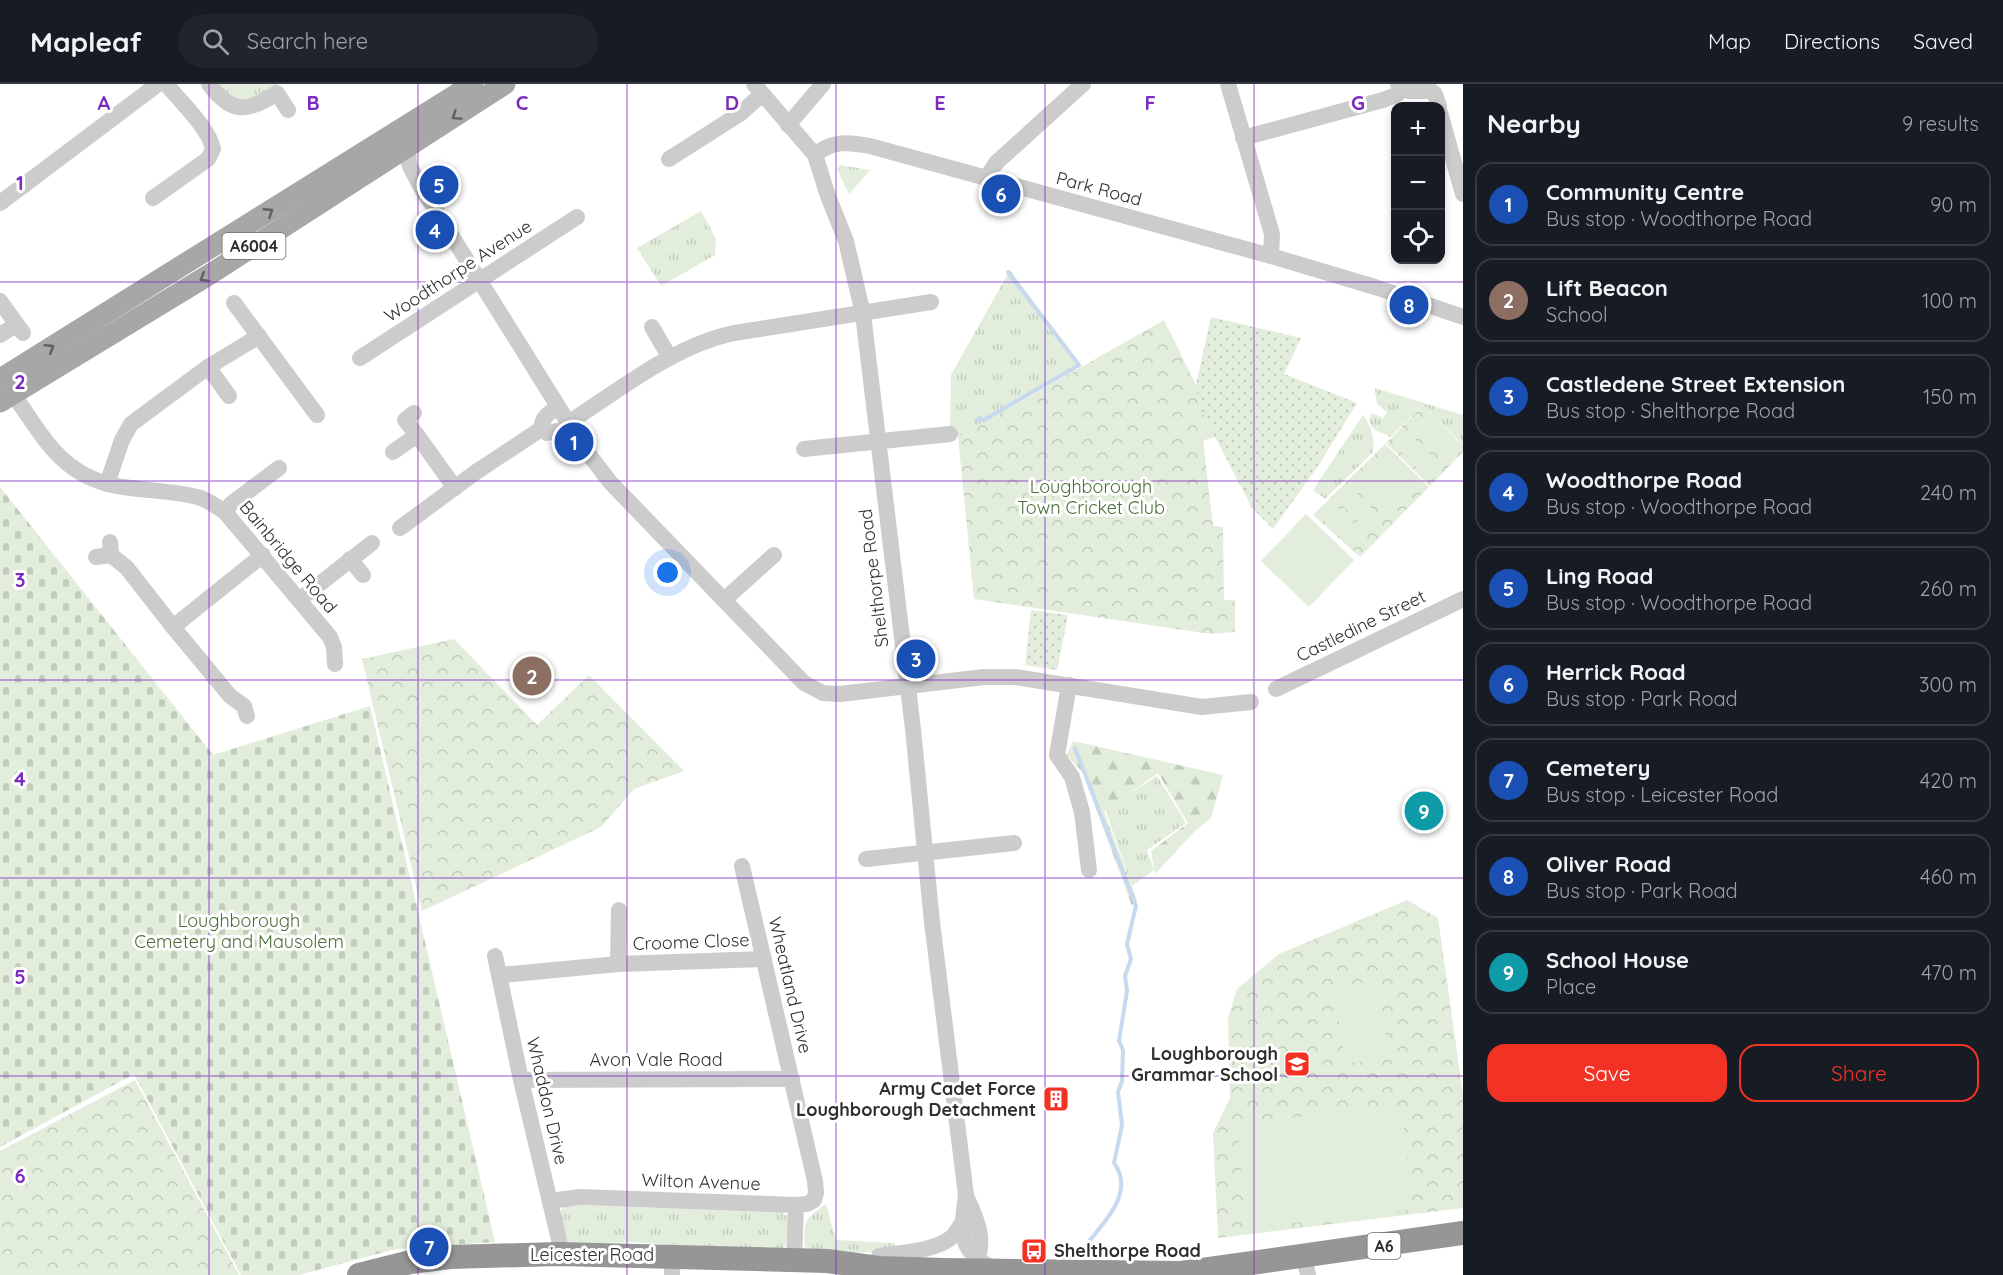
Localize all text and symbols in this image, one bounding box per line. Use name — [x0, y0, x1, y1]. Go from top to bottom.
search box — [178, 14, 598, 68]
text: Mapleaf — [30, 24, 142, 59]
icon: search — [199, 25, 232, 58]
text: Search here — [247, 27, 368, 55]
text: Map — [1708, 28, 1751, 54]
text: Directions — [1784, 28, 1880, 54]
text: Saved — [1913, 28, 1973, 54]
text: A — [98, 90, 111, 115]
text: B — [306, 90, 320, 115]
text: C — [516, 90, 529, 115]
text: D — [725, 90, 739, 115]
text: E — [934, 90, 946, 115]
text: F — [1144, 90, 1156, 115]
text: G — [1351, 90, 1365, 115]
map controls — [1391, 102, 1445, 264]
button: + — [1391, 102, 1445, 156]
text: Nearby — [1487, 107, 1581, 140]
one-way arrow — [452, 109, 463, 120]
text: 9 results — [1902, 111, 1979, 136]
button: − — [1391, 156, 1445, 210]
pin: 5 — [420, 162, 458, 208]
street label: Park Road — [1054, 166, 1144, 211]
text: 1 — [16, 170, 24, 195]
pin: 6 — [982, 172, 1020, 216]
text: Community Centre — [1546, 178, 1744, 206]
text: 1 — [1505, 192, 1512, 217]
text: 90 m — [1930, 192, 1977, 217]
text: Bus stop · Woodthorpe Road — [1546, 206, 1812, 231]
one-way arrow — [263, 207, 273, 219]
pin: 4 — [416, 208, 454, 252]
button: locate — [1391, 210, 1445, 264]
street label: Woodthorpe Avenue — [380, 214, 536, 327]
road number: A6004 — [222, 233, 286, 259]
one-way arrow — [199, 271, 210, 282]
text: Lift Beacon — [1546, 274, 1668, 302]
pin: 8 — [1390, 282, 1428, 328]
text: 2 — [1503, 288, 1514, 313]
text: 100 m — [1922, 288, 1977, 313]
text: School — [1546, 302, 1608, 327]
one-way arrow — [44, 344, 54, 356]
text: 2 — [14, 369, 26, 394]
text: Castledene Street Extension — [1546, 370, 1845, 398]
text: 3 — [1503, 384, 1514, 409]
text: 150 m — [1923, 384, 1977, 409]
text: Bus stop · Shelthorpe Road — [1546, 398, 1795, 423]
pin: 1 — [554, 420, 594, 464]
text: Woodthorpe Road — [1546, 466, 1742, 494]
park label: Loughborough Town Cricket Club — [1017, 475, 1165, 519]
text: 4 — [1503, 480, 1514, 505]
text: 240 m — [1920, 480, 1977, 505]
text: Bus stop · Woodthorpe Road — [1546, 494, 1812, 519]
street label: Bainbridge Road — [235, 496, 342, 618]
street label: Shelthorpe Road — [854, 507, 893, 649]
your location — [653, 558, 682, 587]
text: Ling Road — [1546, 562, 1653, 590]
text: 3 — [15, 567, 25, 592]
text: 5 — [1503, 576, 1514, 601]
text: 260 m — [1920, 576, 1977, 601]
street label: Castledine Street — [1292, 584, 1429, 667]
text: Bus stop · Woodthorpe Road — [1546, 590, 1812, 615]
pin: 3 — [896, 636, 936, 682]
pin: 2 — [512, 654, 552, 698]
text: Herrick Road — [1546, 658, 1686, 686]
text: 6 — [1503, 672, 1514, 697]
text: 300 m — [1919, 672, 1977, 697]
text: Bus stop · Park Road — [1546, 686, 1738, 711]
text: Cemetery — [1546, 754, 1650, 782]
text: 4 — [14, 766, 26, 791]
text: 7 — [1503, 768, 1514, 793]
text: 420 m — [1920, 768, 1977, 793]
text: Bus stop · Leicester Road — [1546, 782, 1778, 807]
pin: 9 — [1404, 788, 1444, 834]
text: Oliver Road — [1546, 850, 1671, 878]
text: 8 — [1503, 864, 1514, 889]
text: 460 m — [1920, 864, 1977, 889]
text: Bus stop · Park Road — [1546, 878, 1738, 903]
park label: Loughborough Cemetery and Mausolem — [134, 909, 344, 953]
street label: Wheatland Drive — [764, 914, 817, 1055]
street label: Croome Close — [632, 928, 750, 955]
text: School House — [1546, 946, 1689, 974]
text: 9 — [1503, 960, 1514, 985]
text: 470 m — [1921, 960, 1977, 985]
text: 5 — [14, 964, 26, 989]
text: Place — [1546, 974, 1596, 999]
street label: Whaddon Drive — [522, 1035, 573, 1167]
place label: Loughborough Grammar School — [1131, 1042, 1278, 1086]
button: Save — [1487, 1044, 1727, 1102]
button: Share — [1739, 1044, 1979, 1102]
street label: Avon Vale Road — [589, 1048, 723, 1071]
school or university icon: Loughborough Grammar School — [1282, 1049, 1312, 1079]
place label: Army Cadet Force Loughborough Detachment — [796, 1077, 1036, 1121]
building icon: Army Cadet Force Loughborough Detachment — [1041, 1084, 1071, 1114]
text: 6 — [14, 1163, 26, 1188]
street label: Wilton Avenue — [641, 1168, 761, 1195]
pin: 7 — [410, 1224, 448, 1270]
road number: A6 — [1368, 1233, 1400, 1259]
bus stop icon: Shelthorpe Road — [1019, 1236, 1049, 1266]
place label: Shelthorpe Road — [1054, 1239, 1201, 1262]
street label: Leicester Road — [530, 1243, 654, 1266]

